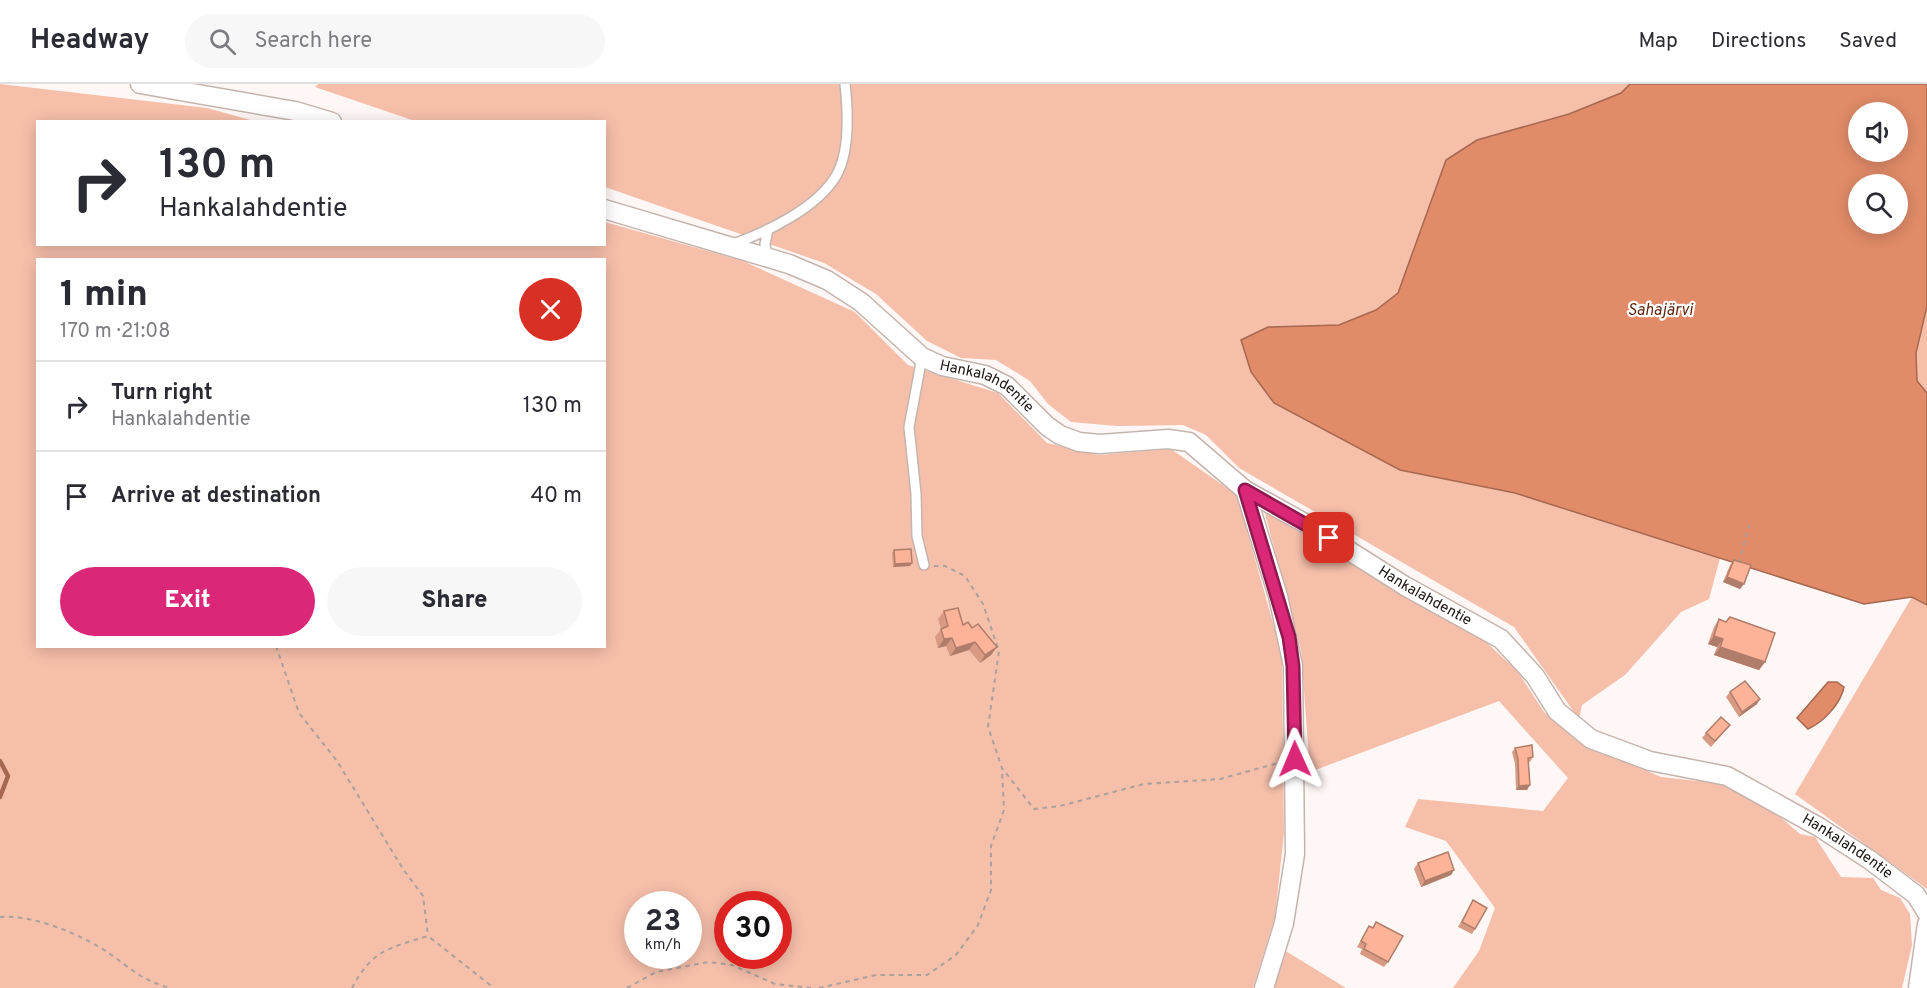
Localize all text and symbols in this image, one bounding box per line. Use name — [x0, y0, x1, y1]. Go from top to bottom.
search box — [185, 14, 605, 68]
text: Headway — [30, 23, 149, 59]
icon: search — [206, 25, 239, 58]
text: Search here — [254, 28, 372, 55]
text: Map — [1638, 28, 1678, 55]
text: Directions — [1711, 28, 1806, 55]
text: Saved — [1839, 28, 1897, 55]
map controls — [1848, 102, 1908, 234]
button: sound — [1848, 102, 1908, 162]
text: 130 m — [159, 140, 275, 193]
icon: right — [60, 144, 138, 222]
button: search — [1848, 174, 1908, 234]
text: Hankalahdentie — [159, 192, 347, 226]
text: 1 min — [60, 273, 148, 319]
button: close — [519, 278, 582, 341]
water label: Sahajärvi — [1627, 301, 1694, 321]
text: 170 m · 21:08 — [60, 319, 170, 345]
street label: Hankalahdentie — [938, 356, 1038, 417]
text: Turn right — [111, 380, 213, 407]
icon: right — [60, 390, 93, 423]
text: 130 m — [523, 393, 582, 420]
text: Hankalahdentie — [111, 407, 251, 433]
icon: arrive — [60, 480, 93, 513]
text: Arrive at destination — [111, 483, 321, 510]
text: 40 m — [530, 483, 582, 510]
pin — [1303, 512, 1354, 563]
icon: arrive — [1312, 521, 1345, 554]
street label: Hankalahdentie — [1374, 562, 1475, 630]
button: Exit — [60, 567, 315, 636]
button: Share — [327, 567, 582, 636]
position arrow — [1263, 727, 1327, 791]
street label: Hankalahdentie — [1799, 810, 1896, 883]
speed limit sign: 30 — [714, 891, 792, 969]
text: 23 — [645, 904, 681, 941]
text: km/h — [645, 936, 681, 955]

